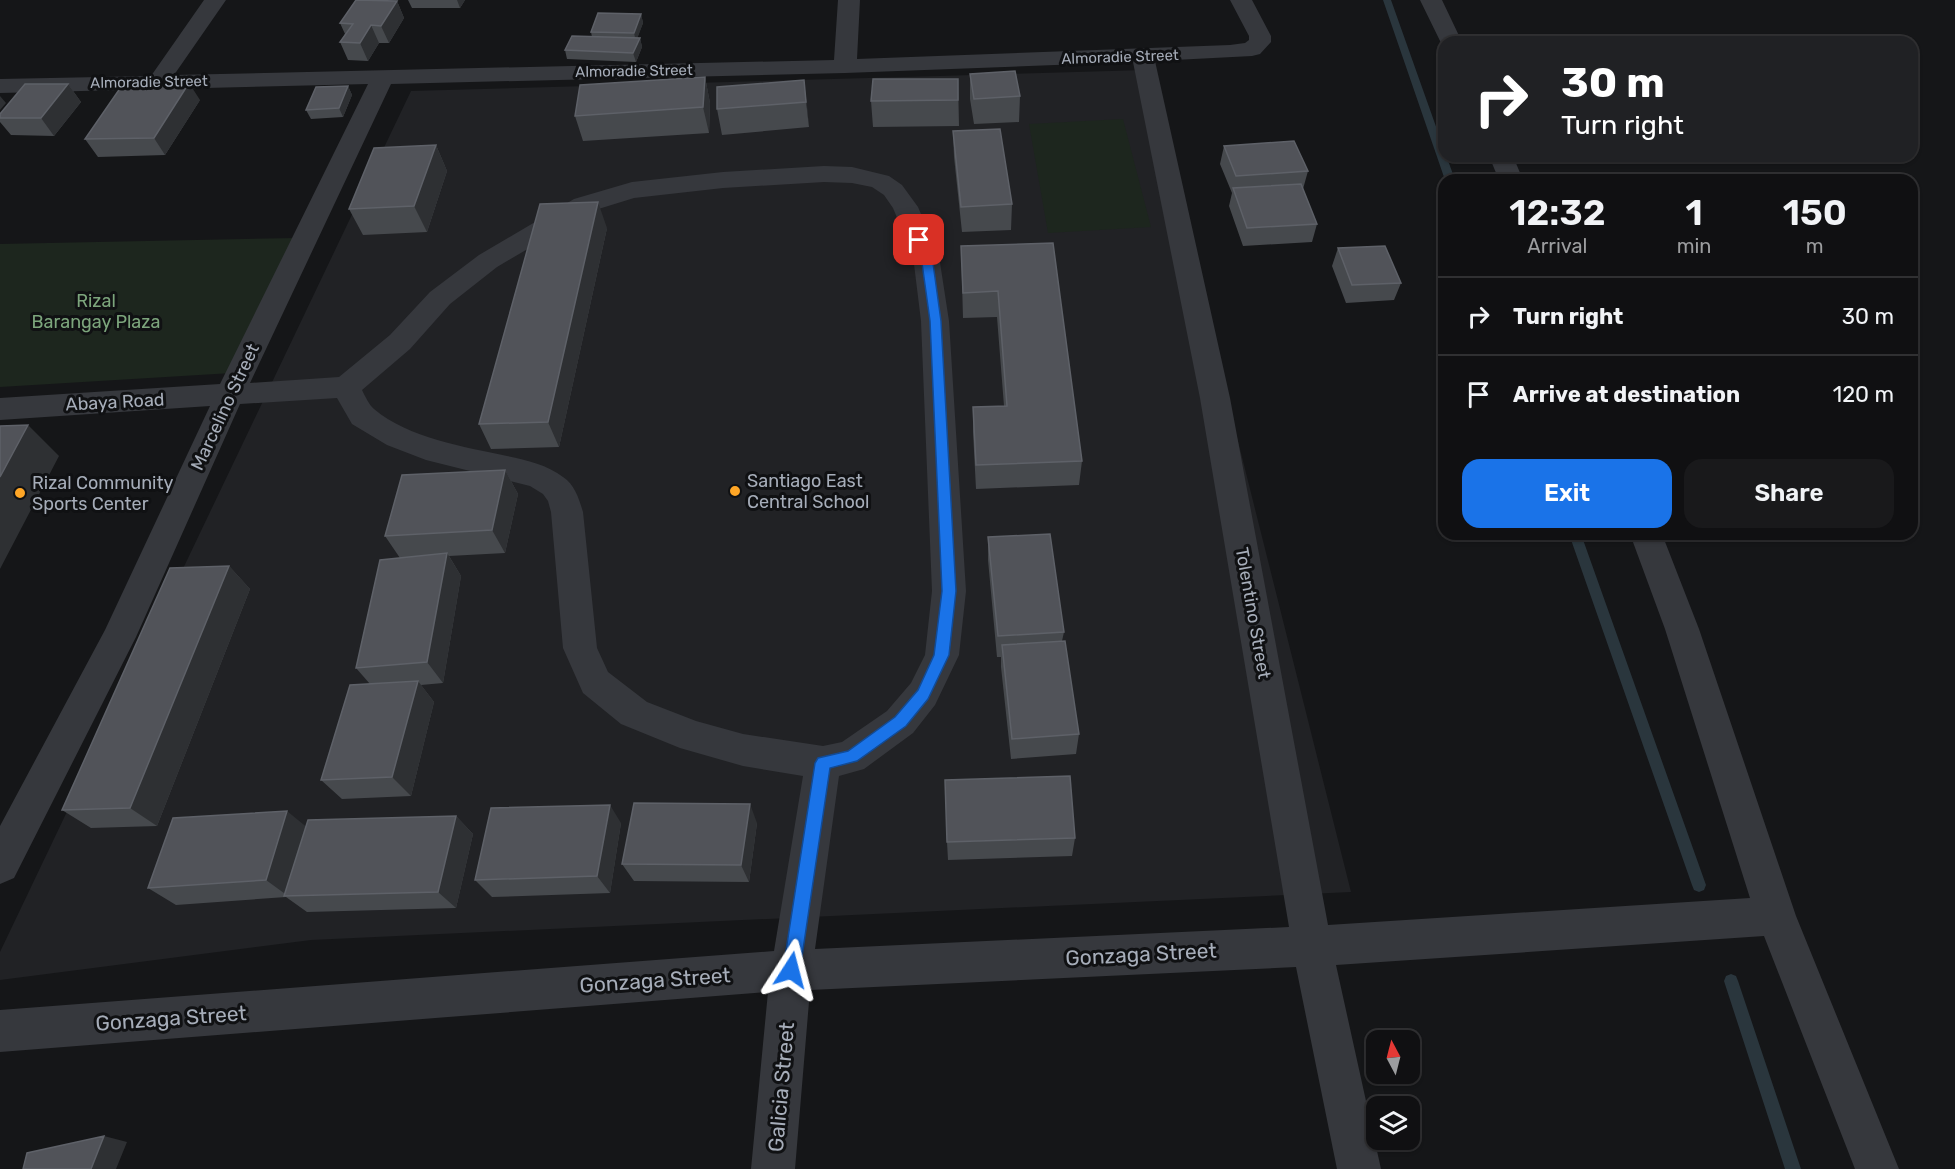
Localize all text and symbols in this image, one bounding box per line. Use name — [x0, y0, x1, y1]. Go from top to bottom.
street label: Almoradie Street — [1061, 46, 1179, 68]
text: 30 m — [1561, 58, 1665, 108]
icon: right — [1462, 60, 1540, 138]
street label: Almoradie Street — [575, 61, 693, 81]
street label: Almoradie Street — [90, 72, 208, 92]
text: Turn right — [1561, 109, 1684, 141]
text: 12:32 — [1509, 191, 1606, 234]
text: 1 — [1685, 191, 1703, 234]
text: 150 — [1783, 191, 1847, 234]
pin — [893, 214, 944, 265]
icon: arrive — [902, 223, 935, 256]
text: Arrival — [1527, 234, 1587, 258]
text: min — [1677, 234, 1711, 258]
text: m — [1806, 234, 1824, 258]
park label: Rizal Barangay Plaza — [32, 290, 160, 333]
icon: right — [1462, 300, 1495, 333]
text: Turn right — [1513, 303, 1623, 330]
text: 30 m — [1842, 303, 1894, 330]
street label: Marcelino Street — [186, 340, 264, 474]
icon: arrive — [1462, 378, 1495, 411]
text: Arrive at destination — [1513, 381, 1740, 408]
text: 120 m — [1833, 381, 1894, 408]
street label: Abaya Road — [65, 388, 165, 416]
button: Exit — [1462, 459, 1672, 528]
button: Share — [1684, 459, 1894, 528]
place label: Santiago East Central School — [747, 470, 869, 513]
place label: Rizal Community Sports Center — [32, 472, 173, 515]
marker: Santiago East Central School — [728, 484, 742, 498]
marker: Rizal Community Sports Center — [13, 486, 27, 500]
street label: Tolentino Street — [1231, 545, 1275, 681]
position arrow — [759, 938, 823, 1002]
street label: Gonzaga Street — [1065, 938, 1217, 970]
street label: Gonzaga Street — [579, 962, 731, 998]
street label: Gonzaga Street — [95, 1000, 247, 1036]
street label: Galicia Street — [763, 1021, 799, 1153]
north arrow — [1366, 1030, 1420, 1084]
map controls — [1366, 1030, 1420, 1150]
button: layers — [1366, 1096, 1420, 1150]

